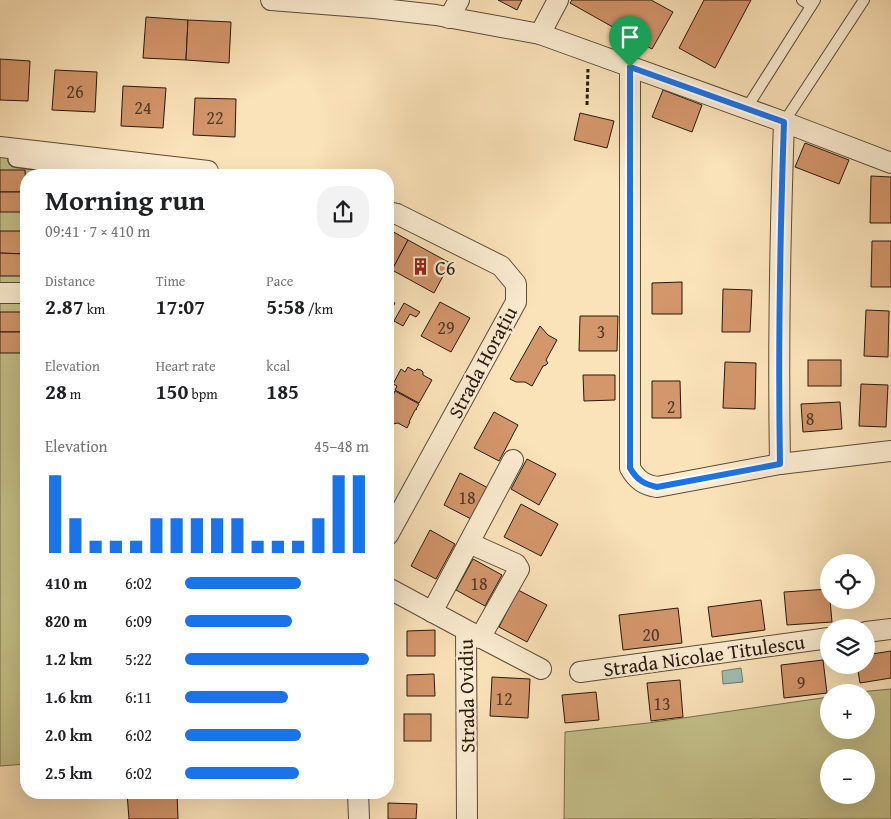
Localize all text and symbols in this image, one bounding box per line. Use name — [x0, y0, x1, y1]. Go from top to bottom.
pin — [609, 16, 651, 67]
icon: arrive — [616, 23, 644, 51]
house number: 26 — [66, 78, 84, 105]
house number: 24 — [134, 94, 152, 121]
house number: 22 — [206, 104, 224, 131]
text: Morning run — [45, 179, 205, 220]
button: share — [317, 186, 369, 238]
text: 09:41 · 7 × 410 m — [45, 219, 150, 243]
place label: C6 — [435, 253, 456, 282]
building icon: C6 — [411, 257, 431, 277]
text: Distance — [45, 271, 95, 291]
text: Time — [156, 271, 185, 291]
text: Pace — [266, 271, 293, 291]
text: 2.87 — [45, 291, 84, 322]
text: 17:07 — [156, 291, 205, 322]
text: 5:58 — [266, 291, 305, 322]
text: km — [84, 299, 105, 319]
text: /km — [305, 299, 333, 319]
street label: Strada Horațiu — [440, 301, 524, 423]
house number: 29 — [437, 314, 455, 341]
house number: 3 — [597, 318, 605, 345]
text: Elevation — [45, 356, 100, 376]
text: Heart rate — [156, 356, 216, 376]
text: kcal — [266, 356, 290, 376]
text: 28 — [45, 376, 67, 407]
text: 150 — [156, 376, 188, 407]
text: 185 — [266, 376, 299, 407]
text: m — [67, 384, 81, 404]
text: bpm — [188, 384, 218, 404]
house number: 2 — [667, 393, 675, 420]
house number: 8 — [806, 405, 814, 432]
text: Elevation — [45, 434, 108, 458]
text: 45–48 m — [314, 434, 369, 458]
house number: 18 — [458, 484, 476, 511]
map controls — [820, 554, 875, 804]
button: locate — [820, 554, 875, 609]
house number: 18 — [470, 570, 488, 597]
text: 410 m — [45, 571, 87, 595]
text: 6:02 — [125, 571, 152, 595]
text: 820 m — [45, 609, 87, 633]
text: 6:09 — [125, 609, 152, 633]
button: layers — [820, 619, 875, 674]
house number: 20 — [642, 621, 660, 648]
street label: Strada Nicolae Titulescu — [602, 627, 807, 683]
street label: Strada Ovidiu — [451, 639, 481, 753]
text: 1.2 km — [45, 647, 92, 671]
text: 5:22 — [125, 647, 152, 671]
house number: 9 — [797, 669, 805, 696]
button: + — [820, 684, 875, 739]
text: 1.6 km — [45, 685, 92, 709]
text: 6:11 — [125, 685, 152, 709]
house number: 12 — [495, 685, 513, 712]
house number: 13 — [653, 690, 671, 717]
text: 2.0 km — [45, 723, 92, 747]
text: 6:02 — [125, 723, 152, 747]
button: − — [820, 749, 875, 804]
text: 2.5 km — [45, 761, 92, 785]
text: 6:02 — [125, 761, 152, 785]

